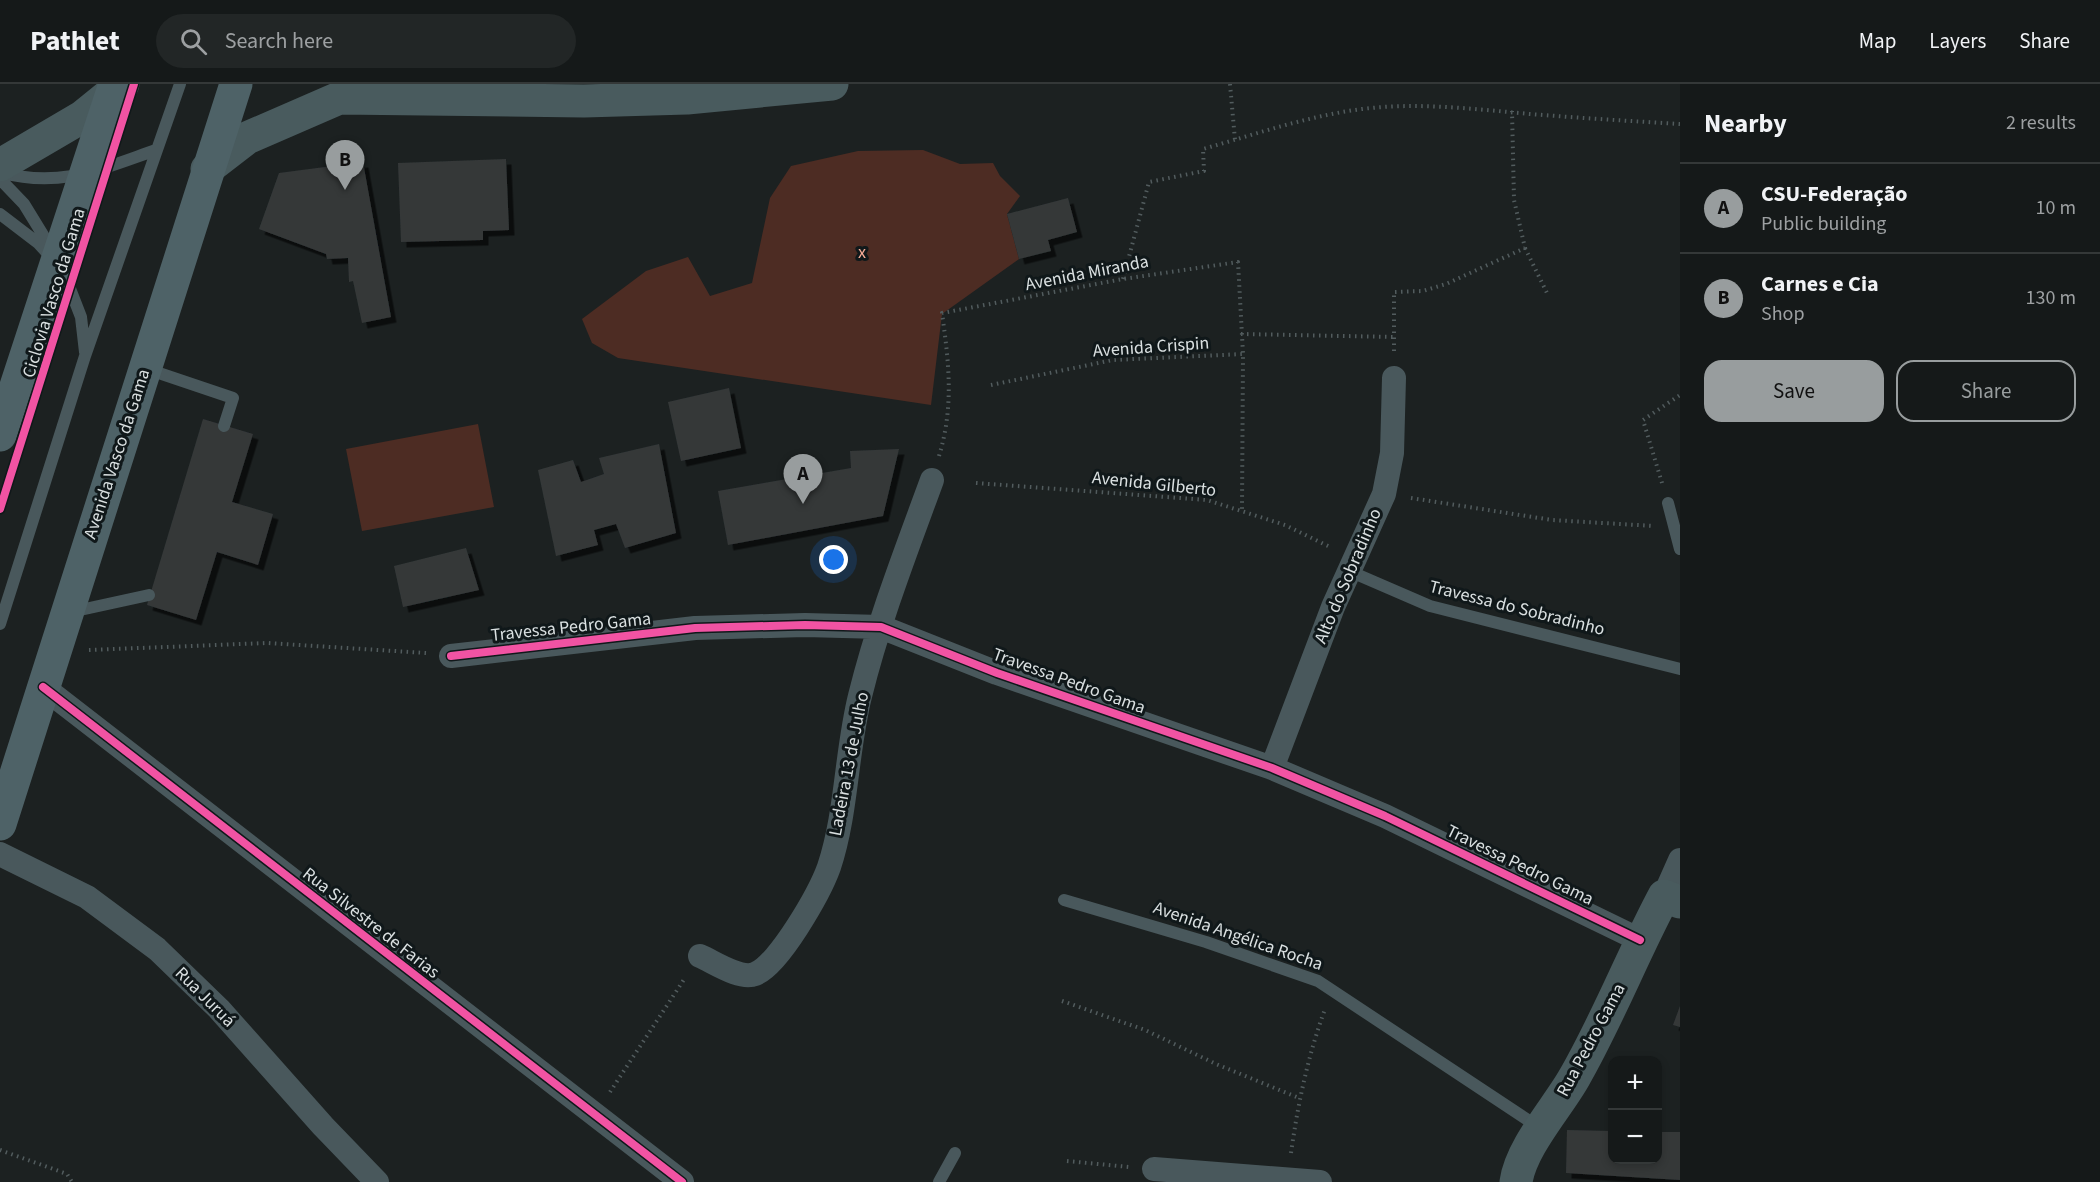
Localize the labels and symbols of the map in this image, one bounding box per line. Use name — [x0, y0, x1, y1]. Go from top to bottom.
pin: B — [326, 141, 364, 190]
street label: Ciclovia Vasco da Gama — [16, 205, 92, 381]
park label: x — [858, 240, 866, 265]
street label: Avenida Miranda — [1023, 249, 1151, 297]
street label: Avenida Crispin — [1092, 330, 1210, 364]
street label: Avenida Vasco da Gama — [78, 366, 156, 542]
pin: A — [784, 454, 822, 504]
street label: Avenida Gilberto — [1091, 465, 1217, 503]
street label: Alto do Sobradinho — [1308, 504, 1388, 648]
your location — [819, 545, 848, 574]
street label: Travessa do Sobradinho — [1427, 574, 1607, 642]
street label: Travessa Pedro Gama — [490, 606, 652, 648]
street label: Travessa Pedro Gama — [989, 642, 1149, 720]
street label: Ladeira 13 de Julho — [823, 690, 875, 838]
street label: Travessa Pedro Gama — [1442, 818, 1598, 912]
street label: Rua Silvestre de Farias — [297, 862, 445, 984]
street label: Avenida Angélica Rocha — [1150, 895, 1326, 977]
street label: Rua Juruá — [169, 961, 241, 1033]
street label: Rua Pedro Gama — [1551, 979, 1631, 1101]

